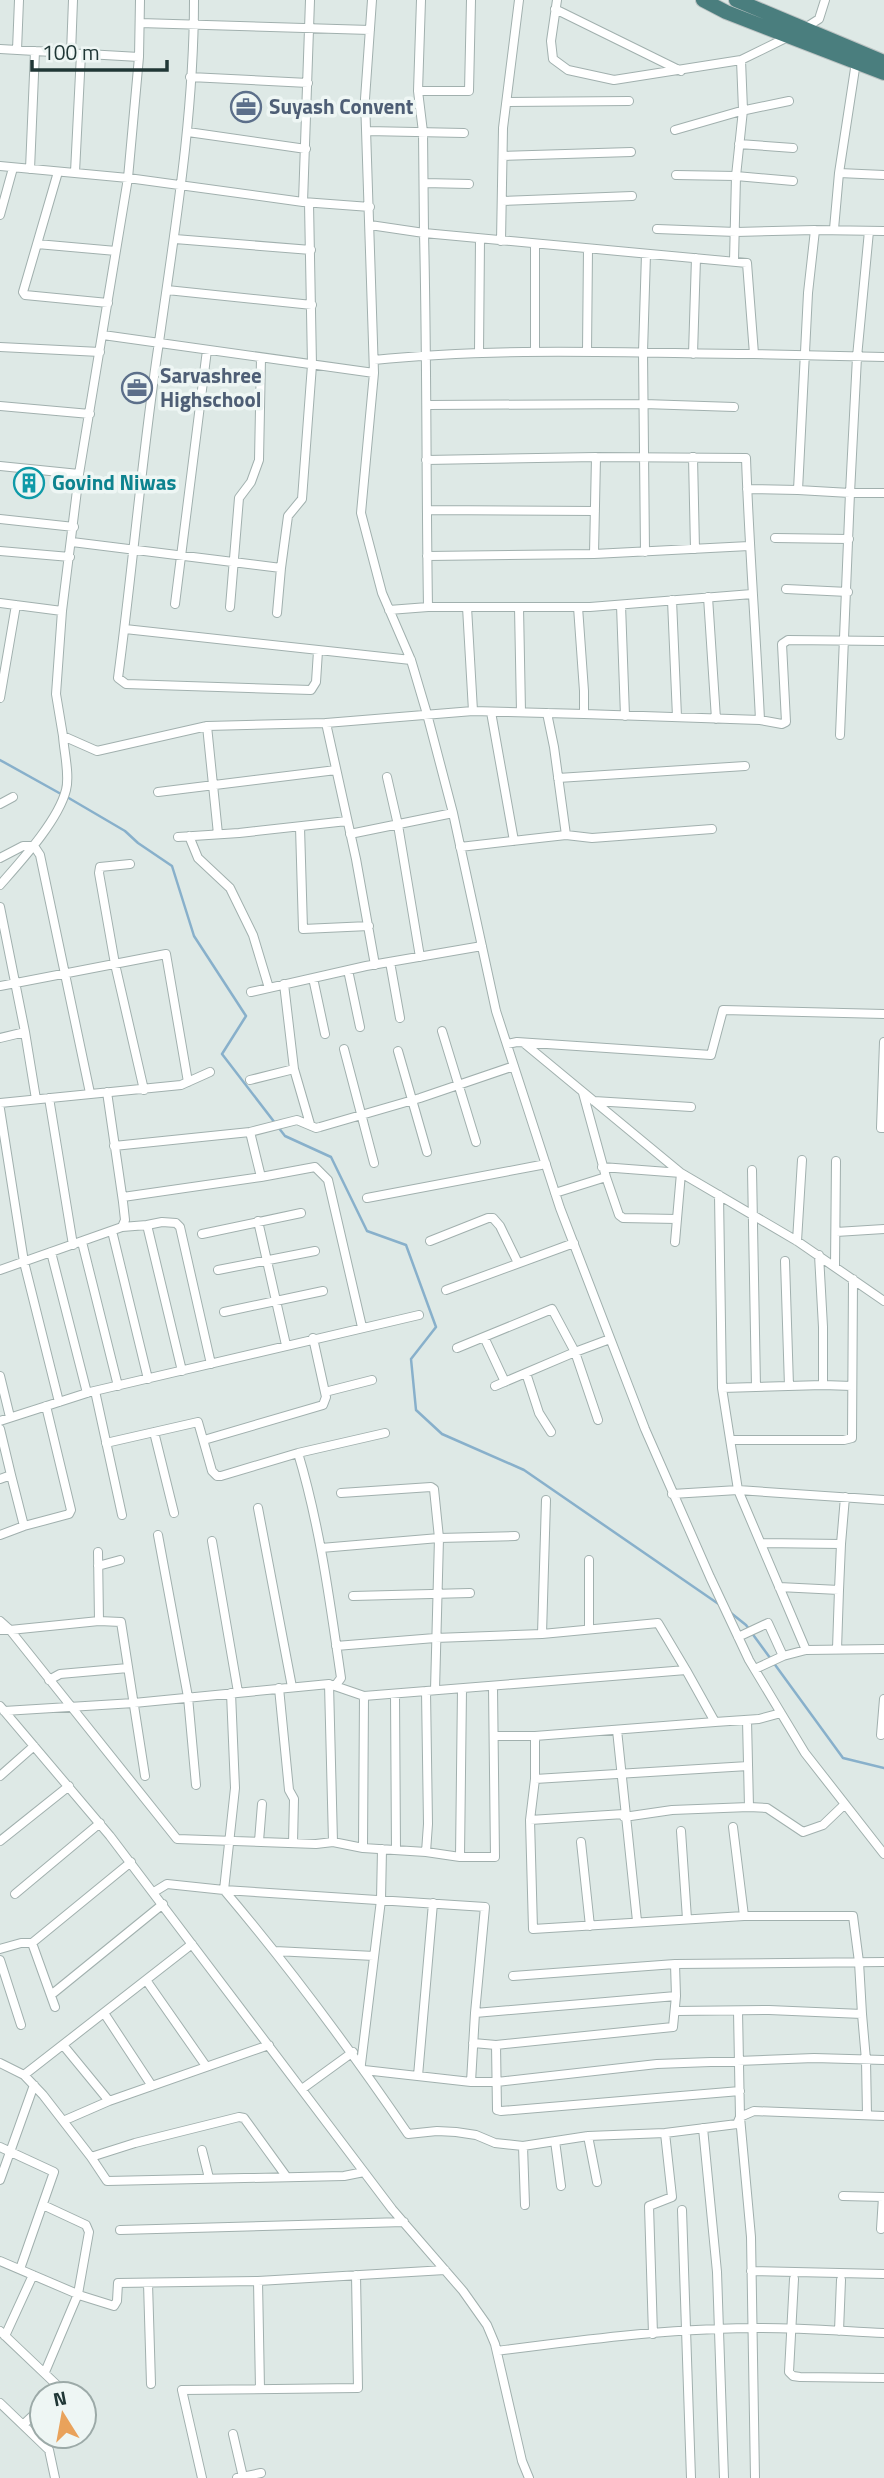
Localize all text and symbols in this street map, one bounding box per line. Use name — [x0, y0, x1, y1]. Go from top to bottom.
scale bar — [32, 28, 166, 72]
text: 100 m — [42, 36, 99, 68]
office icon: Suyash Convent — [229, 90, 263, 124]
place label: Suyash Convent — [269, 90, 414, 122]
place label: Sarvashree Highschool — [160, 359, 262, 415]
office icon: Sarvashree Highschool — [120, 371, 154, 405]
building icon: Govind Niwas — [12, 466, 46, 500]
place label: Govind Niwas — [52, 466, 176, 498]
north arrow — [28, 2380, 98, 2450]
text: N — [50, 2382, 69, 2413]

